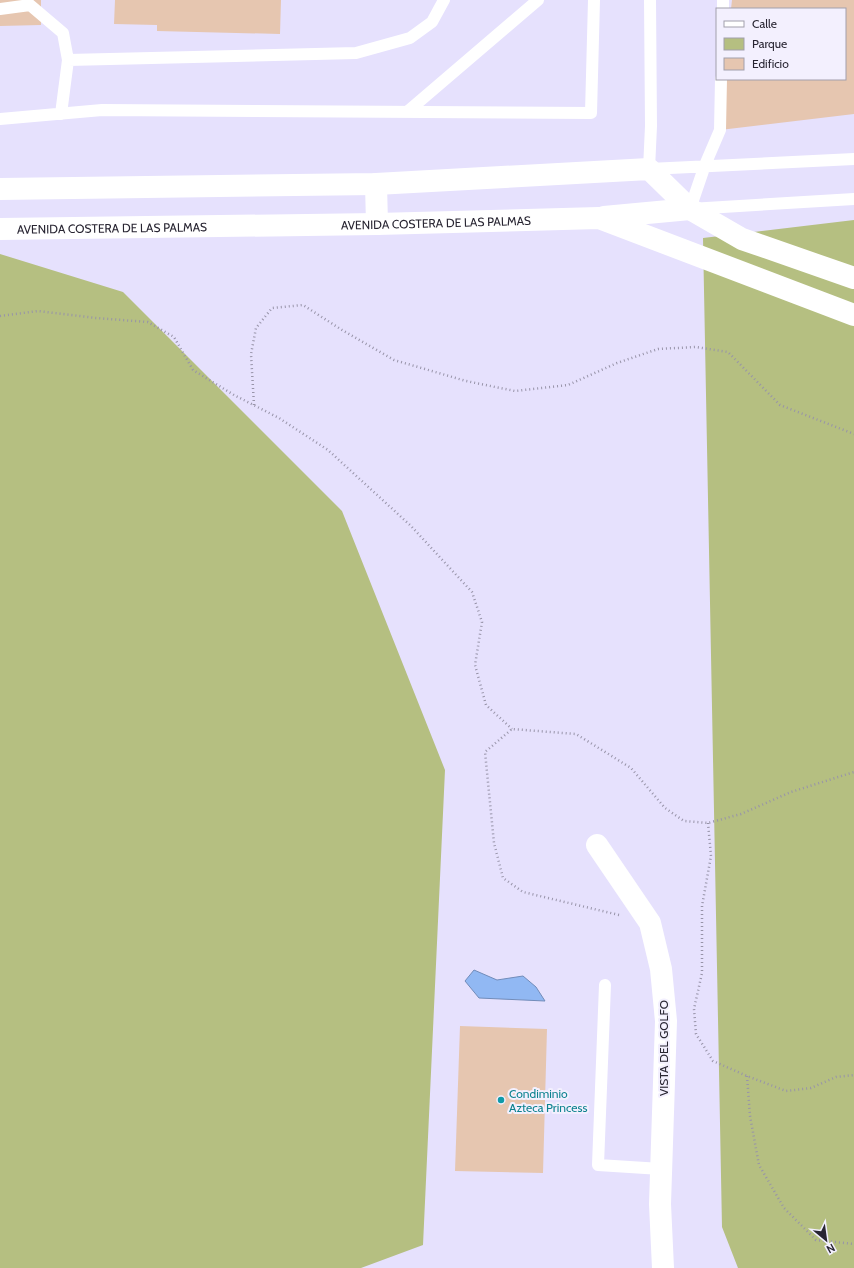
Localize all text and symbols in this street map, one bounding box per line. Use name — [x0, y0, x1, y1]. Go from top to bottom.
legend — [716, 8, 846, 80]
text: Calle — [752, 16, 777, 31]
text: Parque — [752, 36, 787, 51]
text: Edificio — [752, 56, 789, 71]
street label: AVENIDA COSTERA DE LAS PALMAS — [341, 212, 531, 232]
street label: AVENIDA COSTERA DE LAS PALMAS — [17, 219, 207, 236]
street label: VISTA DEL GOLFO — [656, 1000, 671, 1096]
place label: Condiminio Azteca Princess — [509, 1086, 587, 1115]
marker: Condiminio Azteca Princess — [496, 1095, 506, 1105]
north arrow — [806, 1220, 846, 1260]
text: N — [824, 1241, 838, 1257]

